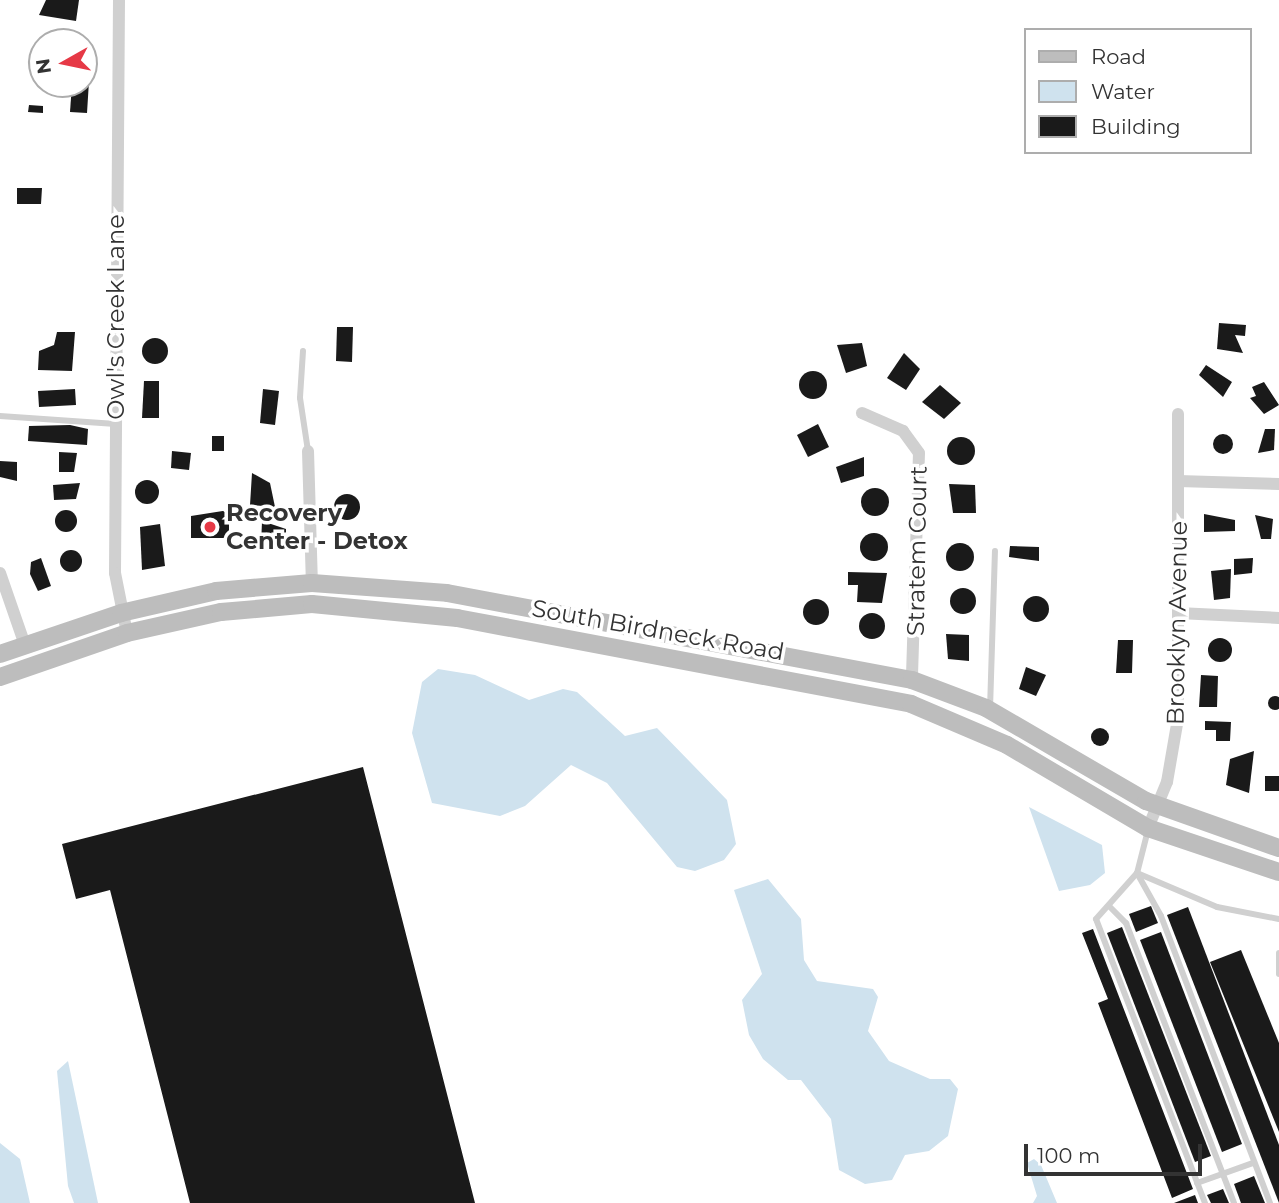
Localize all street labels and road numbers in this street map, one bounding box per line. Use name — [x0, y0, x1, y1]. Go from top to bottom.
street label: Owl's Creek Lane — [102, 214, 130, 420]
street label: Stratem Court — [901, 466, 933, 636]
street label: Brooklyn Avenue — [1161, 521, 1193, 725]
street label: South Birdneck Road — [530, 594, 786, 666]

